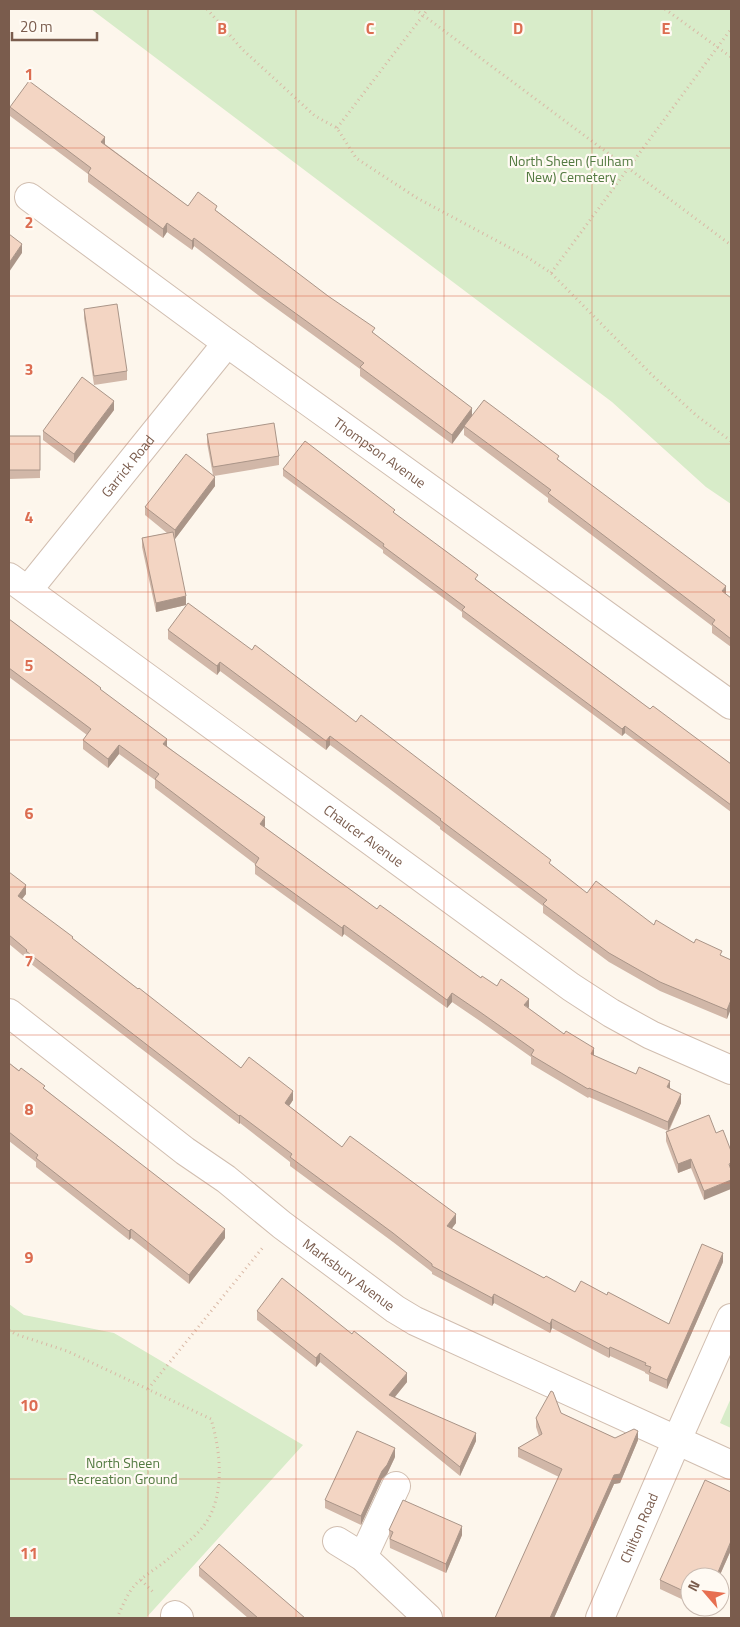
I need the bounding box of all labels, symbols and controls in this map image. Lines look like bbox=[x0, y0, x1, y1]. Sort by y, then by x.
scale bar bbox=[12, 10, 98, 42]
text: 20 m bbox=[20, 15, 53, 38]
text: B bbox=[217, 16, 227, 40]
text: C bbox=[366, 16, 375, 40]
text: D bbox=[513, 16, 523, 40]
text: E bbox=[662, 16, 671, 40]
text: 1 bbox=[25, 62, 33, 86]
park label: North Sheen (Fulham New) Cemetery bbox=[509, 150, 633, 187]
text: 2 bbox=[25, 210, 33, 234]
text: 3 bbox=[25, 357, 33, 381]
street label: Thompson Avenue bbox=[329, 412, 431, 493]
street label: Garrick Road bbox=[96, 430, 159, 502]
text: 4 bbox=[25, 505, 34, 529]
text: 5 bbox=[25, 653, 34, 677]
street label: Chaucer Avenue bbox=[320, 799, 408, 872]
text: 6 bbox=[25, 801, 34, 825]
text: 7 bbox=[25, 949, 33, 973]
text: 8 bbox=[25, 1097, 34, 1121]
street label: Marksbury Avenue bbox=[299, 1233, 400, 1316]
text: 9 bbox=[25, 1245, 34, 1269]
text: 10 bbox=[20, 1393, 38, 1417]
park label: North Sheen Recreation Ground bbox=[68, 1452, 178, 1489]
street label: Chilton Road bbox=[614, 1489, 663, 1566]
text: 11 bbox=[20, 1541, 38, 1565]
north arrow bbox=[680, 1567, 730, 1617]
text: N bbox=[682, 1576, 705, 1595]

